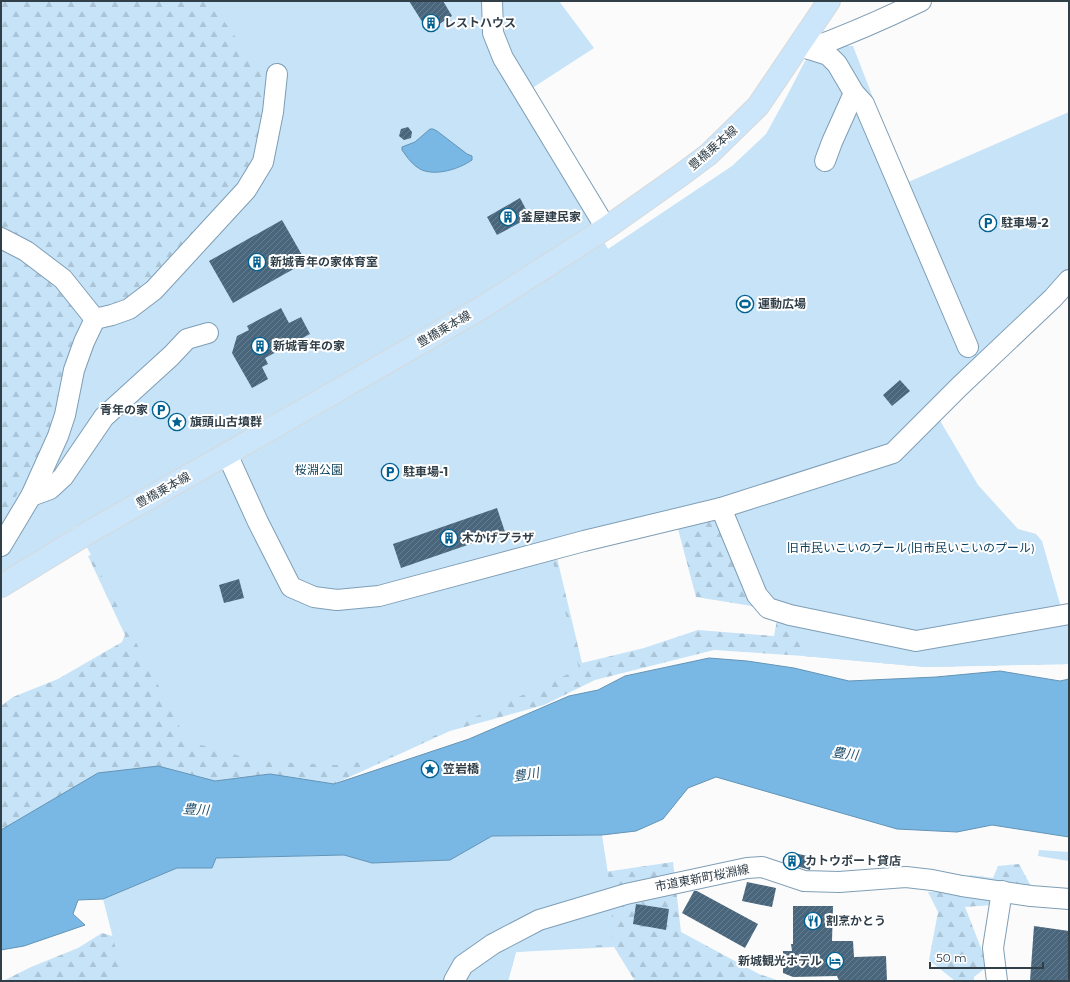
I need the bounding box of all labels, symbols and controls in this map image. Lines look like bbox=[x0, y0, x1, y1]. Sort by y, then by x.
building icon: レストハウス bbox=[421, 13, 441, 33]
place label: レストハウス bbox=[444, 15, 516, 30]
street label: 豊橋乗本線 bbox=[685, 122, 740, 173]
building icon: 釜屋建民家 bbox=[498, 207, 518, 227]
place label: 釜屋建民家 bbox=[521, 209, 581, 224]
parking icon: 駐車場-2 bbox=[978, 213, 998, 233]
place label: 駐車場-2 bbox=[1001, 215, 1049, 230]
building icon: 新城青年の家体育室 bbox=[247, 252, 267, 272]
place label: 新城青年の家体育室 bbox=[270, 254, 378, 269]
sports icon: 運動広場 bbox=[735, 294, 755, 314]
place label: 運動広場 bbox=[758, 296, 806, 311]
street label: 豊橋乗本線 bbox=[414, 307, 473, 350]
building icon: 新城青年の家 bbox=[250, 336, 270, 356]
place label: 新城青年の家 bbox=[273, 338, 345, 353]
parking icon: 青年の家 bbox=[151, 400, 171, 420]
place label: 青年の家 bbox=[100, 402, 148, 417]
place icon: 旗頭山古墳群 bbox=[167, 412, 187, 432]
place label: 旗頭山古墳群 bbox=[190, 414, 262, 429]
park label: 桜淵公園 bbox=[295, 462, 343, 477]
parking icon: 駐車場-1 bbox=[380, 462, 400, 482]
place label: 駐車場-1 bbox=[403, 464, 448, 479]
street label: 豊橋乗本線 bbox=[133, 468, 193, 511]
building icon: 木かげプラザ bbox=[439, 528, 459, 548]
place label: 木かげプラザ bbox=[462, 530, 534, 545]
park label: 旧市民いこいのプール(旧市民いこいのプール) bbox=[787, 540, 1035, 555]
water label: 豊川 bbox=[831, 743, 861, 763]
place icon: 笠岩橋 bbox=[420, 759, 440, 779]
place label: 笠岩橋 bbox=[442, 761, 480, 776]
water label: 豊川 bbox=[512, 764, 542, 784]
water label: 豊川 bbox=[183, 800, 211, 818]
building icon: カトウボート貸店 bbox=[782, 851, 802, 871]
place label: カトウボート貸店 bbox=[805, 853, 901, 868]
street label: 市道東新町桜淵線 bbox=[653, 861, 750, 894]
restaurant icon: 割烹かとう bbox=[803, 911, 823, 931]
place label: 割烹かとう bbox=[826, 913, 886, 928]
scale bar bbox=[930, 944, 1043, 970]
text: 50 m bbox=[936, 950, 967, 965]
hotel icon: 新城観光ホテル bbox=[825, 951, 845, 971]
place label: 新城観光ホテル bbox=[738, 953, 822, 968]

